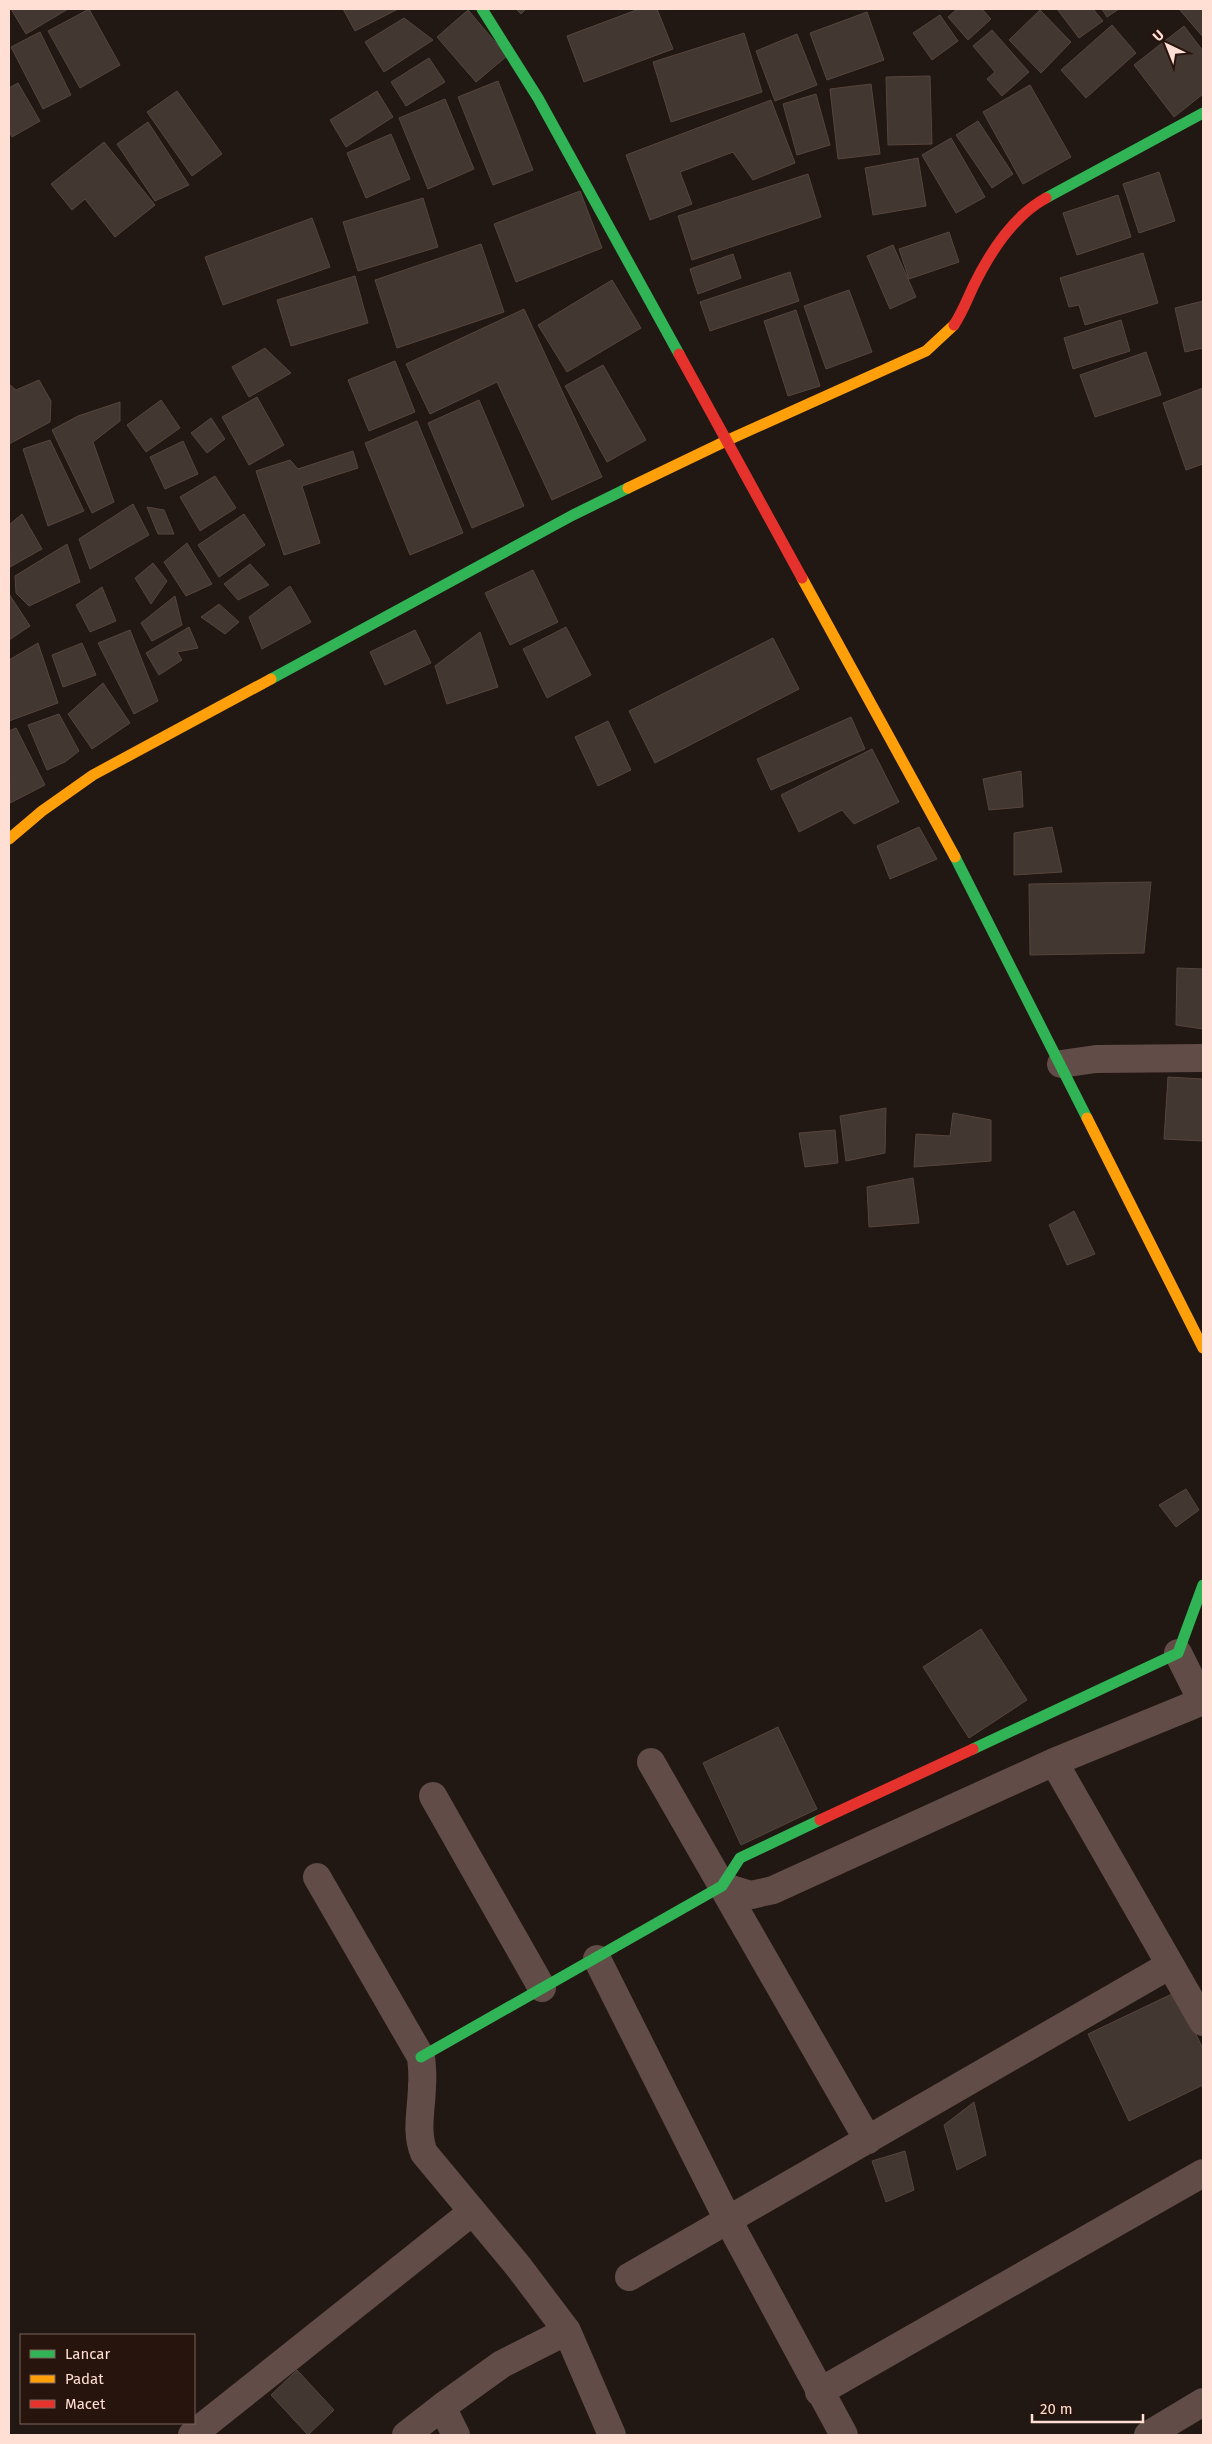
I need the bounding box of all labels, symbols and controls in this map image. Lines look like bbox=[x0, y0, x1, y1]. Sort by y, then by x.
north arrow bbox=[1142, 20, 1192, 70]
text: U bbox=[1149, 27, 1168, 45]
legend bbox=[20, 2334, 195, 2424]
text: Lancar bbox=[65, 2345, 110, 2363]
text: Padat bbox=[65, 2370, 104, 2388]
scale bar bbox=[1032, 2392, 1143, 2424]
text: Macet bbox=[65, 2395, 106, 2413]
text: 20 m bbox=[1040, 2400, 1073, 2418]

